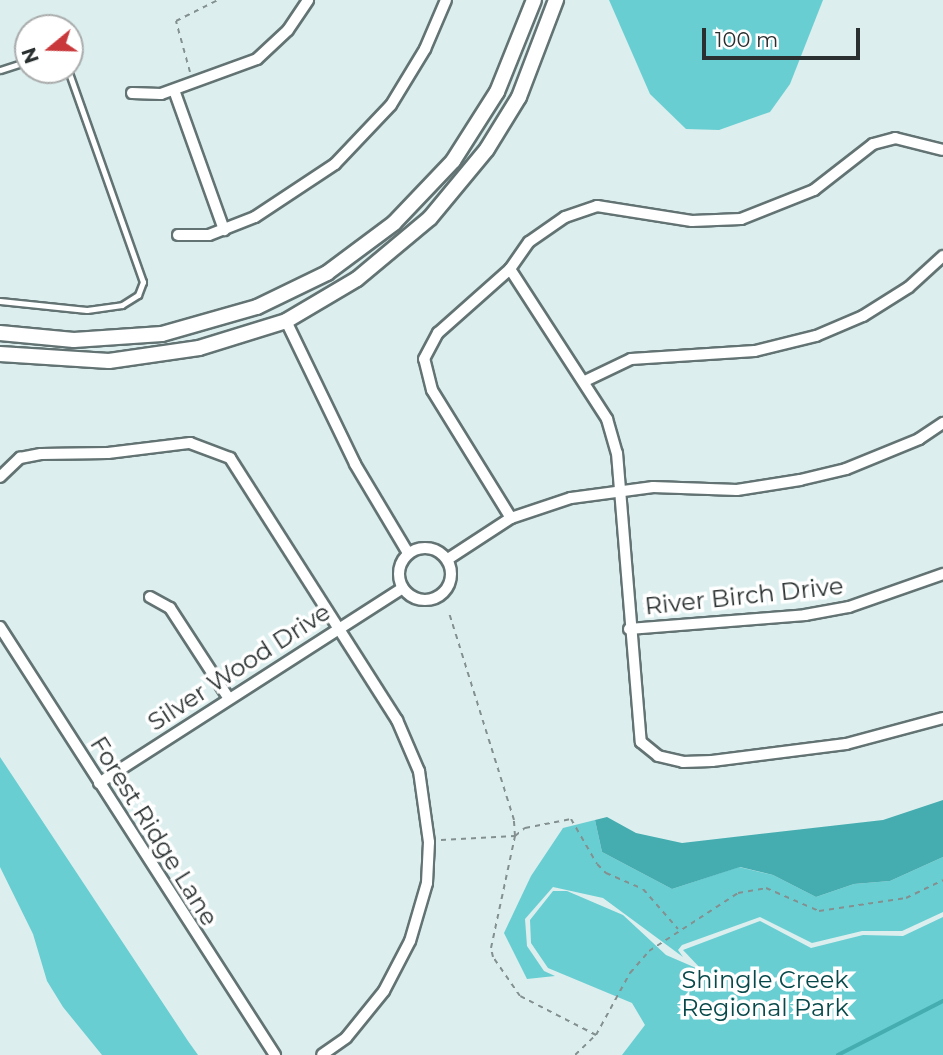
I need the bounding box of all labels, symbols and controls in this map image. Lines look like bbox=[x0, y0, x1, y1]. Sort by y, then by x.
north arrow bbox=[14, 14, 84, 84]
scale bar bbox=[705, 14, 862, 58]
text: 100 m bbox=[715, 27, 778, 52]
text: N bbox=[17, 44, 44, 66]
street label: River Birch Drive bbox=[643, 571, 845, 621]
street label: Silver Wood Drive bbox=[142, 597, 336, 737]
street label: Forest Ridge Lane bbox=[84, 731, 224, 931]
park label: Shingle Creek Regional Park bbox=[681, 966, 849, 1022]

